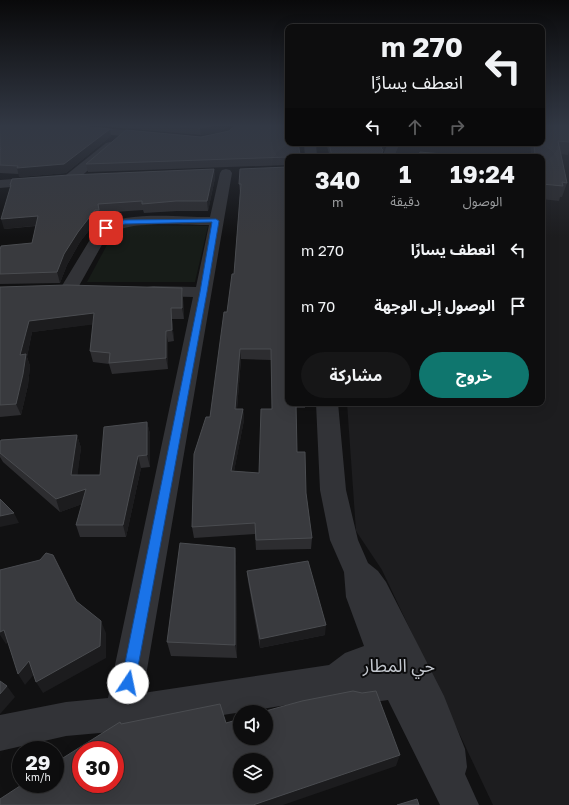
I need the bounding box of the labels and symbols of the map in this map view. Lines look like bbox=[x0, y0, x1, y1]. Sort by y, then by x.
pin bbox=[89, 211, 123, 245]
district label: حي المطار bbox=[362, 654, 435, 679]
position arrow bbox=[107, 662, 149, 704]
speed limit sign: 30 bbox=[72, 741, 124, 793]

